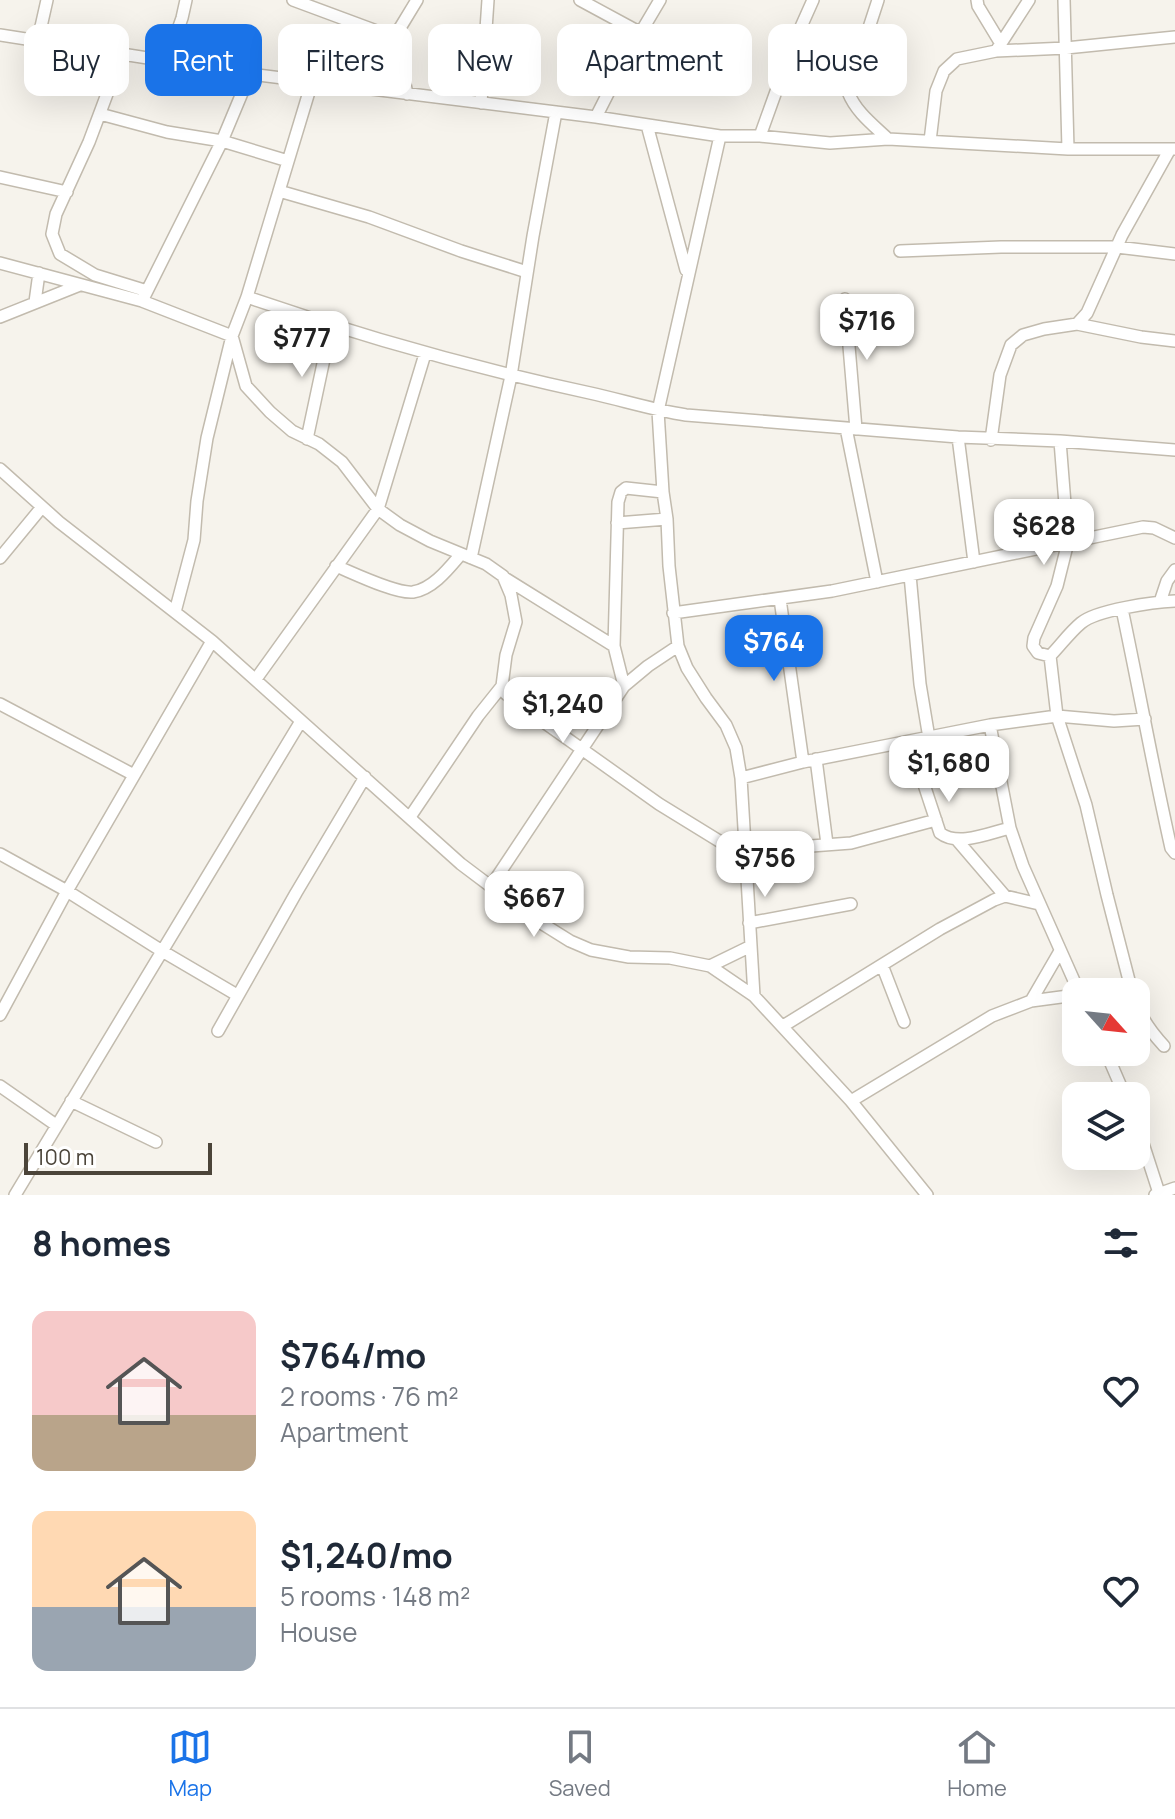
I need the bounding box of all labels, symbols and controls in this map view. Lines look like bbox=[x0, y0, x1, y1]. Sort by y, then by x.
chip: Buy bbox=[24, 24, 129, 96]
chip: Rent bbox=[145, 24, 262, 96]
chip: Filters bbox=[278, 24, 412, 96]
chip: New bbox=[428, 24, 541, 96]
chip: Apartment bbox=[557, 24, 752, 96]
chip: House bbox=[768, 24, 907, 96]
pin: $716 bbox=[820, 294, 914, 362]
text: $716 bbox=[838, 302, 896, 338]
pin: $777 bbox=[255, 311, 349, 379]
text: $777 bbox=[273, 319, 331, 355]
pin: $628 bbox=[997, 499, 1091, 567]
text: $628 bbox=[1012, 507, 1076, 543]
pin: $764 bbox=[727, 615, 821, 683]
text: $764 bbox=[743, 623, 805, 659]
pin: $1,240 bbox=[498, 677, 628, 745]
text: $1,240 bbox=[522, 685, 604, 721]
pin: $1,680 bbox=[884, 736, 1014, 804]
text: $1,680 bbox=[907, 744, 991, 780]
pin: $756 bbox=[718, 831, 812, 899]
text: $756 bbox=[734, 839, 796, 875]
pin: $667 bbox=[487, 871, 581, 939]
text: $667 bbox=[503, 879, 565, 915]
north arrow bbox=[1062, 978, 1150, 1066]
map controls bbox=[1062, 978, 1150, 1170]
button: layers bbox=[1062, 1082, 1150, 1170]
scale bar bbox=[24, 1139, 212, 1175]
text: 100 m bbox=[36, 1142, 94, 1172]
text: 8 homes bbox=[32, 1220, 171, 1266]
icon: filters bbox=[1099, 1221, 1143, 1265]
text: $764/mo bbox=[280, 1332, 426, 1378]
icon: home bbox=[96, 1343, 192, 1439]
icon: heart bbox=[1099, 1369, 1143, 1413]
text: 2 rooms · 76 m² bbox=[280, 1378, 459, 1414]
text: Apartment bbox=[280, 1414, 409, 1450]
text: $1,240/mo bbox=[280, 1532, 453, 1578]
icon: home bbox=[96, 1543, 192, 1639]
icon: heart bbox=[1099, 1569, 1143, 1613]
text: 5 rooms · 148 m² bbox=[280, 1578, 470, 1614]
text: House bbox=[280, 1614, 357, 1650]
tab: Map bbox=[168, 1725, 212, 1803]
tab: Saved bbox=[549, 1725, 611, 1803]
tab: Home bbox=[947, 1725, 1007, 1803]

